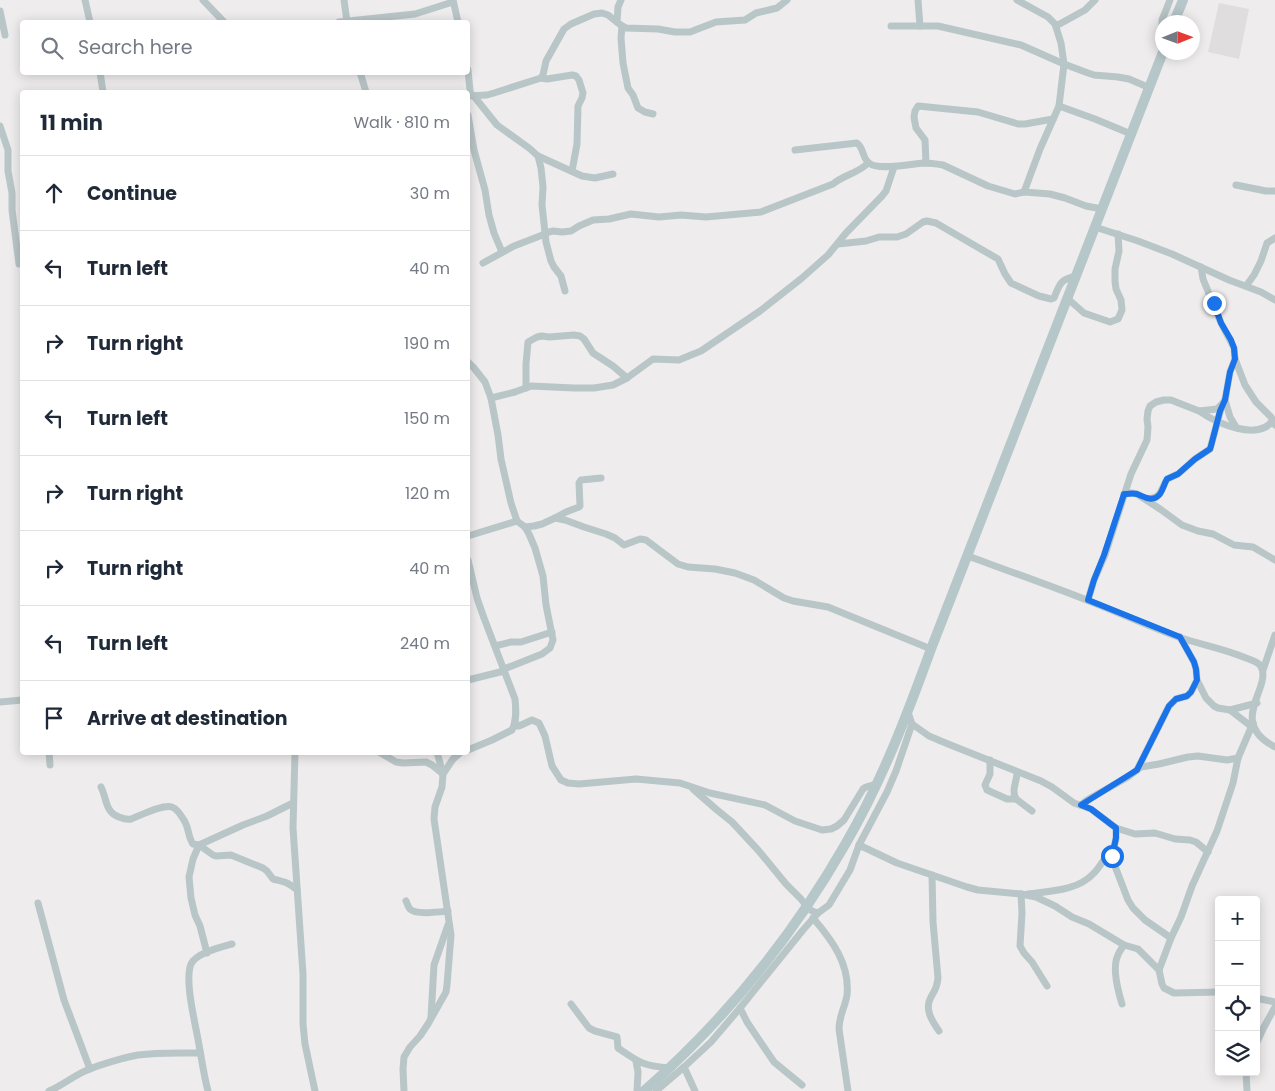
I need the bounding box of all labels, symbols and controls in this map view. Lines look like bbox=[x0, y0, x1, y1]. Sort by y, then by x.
north arrow bbox=[1155, 15, 1200, 60]
search box bbox=[20, 20, 470, 75]
icon: search bbox=[38, 34, 66, 62]
text: Search here bbox=[78, 34, 192, 61]
text: 11 min bbox=[40, 108, 103, 137]
text: Walk · 810 m bbox=[353, 111, 450, 134]
icon: ahead bbox=[40, 179, 68, 207]
text: Continue bbox=[87, 180, 177, 207]
text: 30 m bbox=[410, 182, 450, 205]
icon: left bbox=[40, 254, 68, 282]
text: Turn left bbox=[87, 255, 168, 282]
text: 40 m bbox=[409, 257, 450, 280]
route end bbox=[1203, 292, 1226, 315]
icon: right bbox=[40, 329, 68, 357]
text: Turn right bbox=[87, 330, 183, 357]
text: 190 m bbox=[404, 332, 450, 355]
icon: left bbox=[40, 404, 68, 432]
text: Turn left bbox=[87, 405, 168, 432]
text: 150 m bbox=[404, 407, 450, 430]
icon: right bbox=[40, 479, 68, 507]
text: Turn right bbox=[87, 480, 183, 507]
text: 120 m bbox=[405, 482, 450, 505]
icon: right bbox=[40, 554, 68, 582]
text: Turn right bbox=[87, 555, 183, 582]
text: 40 m bbox=[409, 557, 450, 580]
icon: left bbox=[40, 629, 68, 657]
text: Turn left bbox=[87, 630, 168, 657]
text: 240 m bbox=[400, 632, 450, 655]
icon: arrive bbox=[40, 704, 68, 732]
text: Arrive at destination bbox=[87, 705, 288, 732]
route start bbox=[1101, 845, 1124, 868]
map controls bbox=[1215, 896, 1260, 1076]
button: + bbox=[1215, 896, 1260, 941]
button: − bbox=[1215, 941, 1260, 986]
button: locate bbox=[1215, 986, 1260, 1031]
button: layers bbox=[1215, 1031, 1260, 1076]

